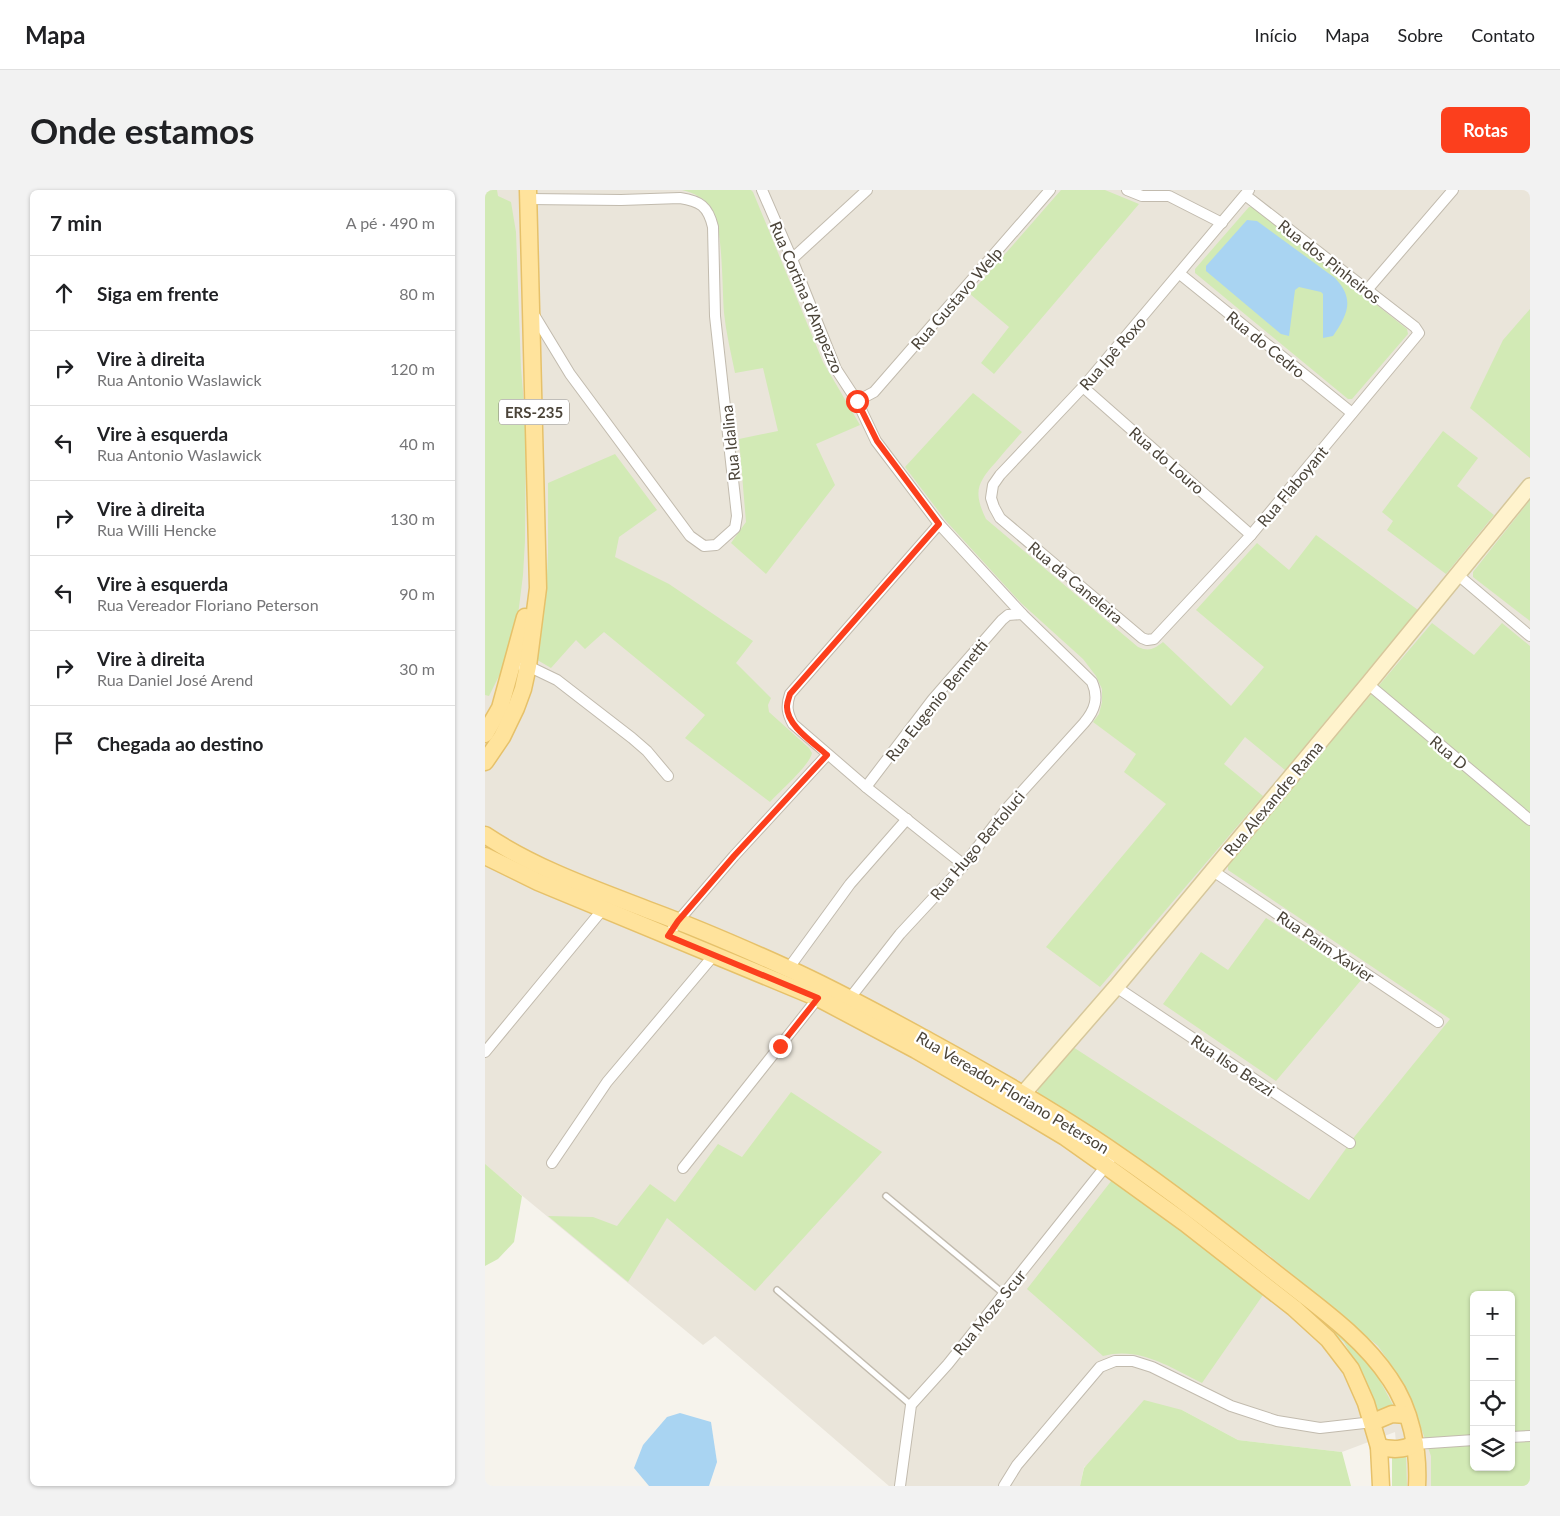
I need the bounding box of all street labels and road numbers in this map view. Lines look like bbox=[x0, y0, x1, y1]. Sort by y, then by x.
street label: Rua dos Pinheiros bbox=[1275, 215, 1385, 307]
street label: Rua Cortina d'Ampezzo bbox=[766, 218, 848, 376]
street label: Rua Gustavo Welp bbox=[906, 243, 1006, 353]
street label: Rua do Cedro bbox=[1223, 307, 1309, 381]
street label: Rua Ipê Roxo bbox=[1075, 312, 1149, 394]
road number: ERS-235 bbox=[499, 400, 569, 424]
street label: Rua Idalina bbox=[717, 404, 743, 482]
street label: Rua do Louro bbox=[1126, 422, 1208, 498]
street label: Rua Flaboyant bbox=[1253, 442, 1331, 530]
street label: Rua da Caneleira bbox=[1025, 537, 1127, 627]
street label: Rua Eugenio Bennetti bbox=[881, 635, 991, 765]
street label: Rua D bbox=[1426, 731, 1472, 773]
street label: Rua Alexandre Rama bbox=[1219, 737, 1327, 859]
street label: Rua Hugo Bertoluci bbox=[926, 787, 1028, 903]
street label: Rua Paim Xavier bbox=[1274, 906, 1378, 986]
street label: Rua Vereador Floriano Peterson bbox=[913, 1027, 1113, 1157]
street label: Rua Ilso Bezzi bbox=[1188, 1030, 1278, 1100]
street label: Rua Moze Scur bbox=[949, 1265, 1029, 1359]

